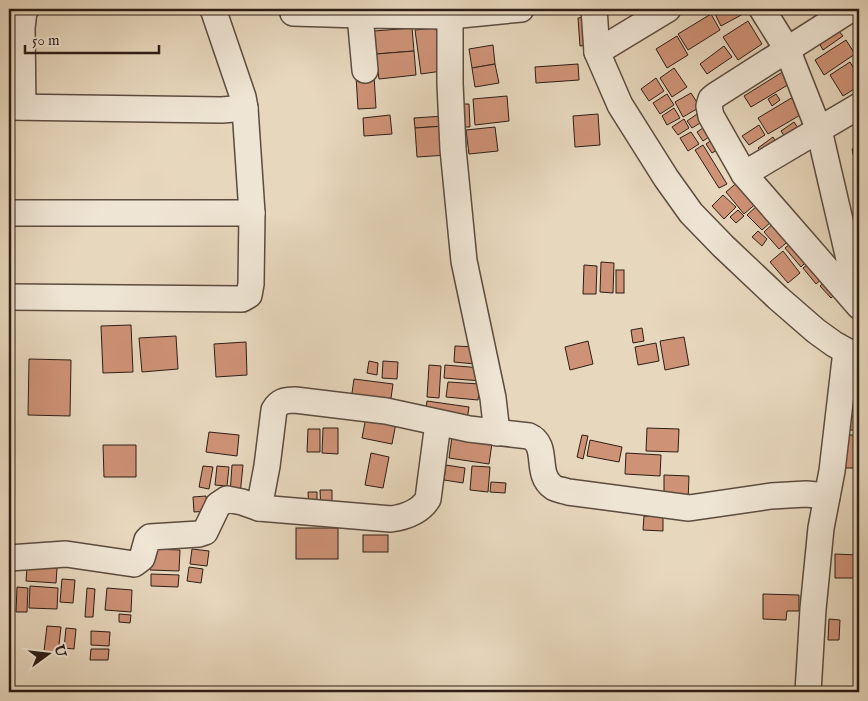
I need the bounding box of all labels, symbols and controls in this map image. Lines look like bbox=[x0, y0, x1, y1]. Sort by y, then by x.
scale bar bbox=[25, 22, 159, 54]
text: 50 m bbox=[32, 31, 60, 50]
north arrow bbox=[22, 628, 72, 678]
text: U bbox=[49, 642, 70, 660]

